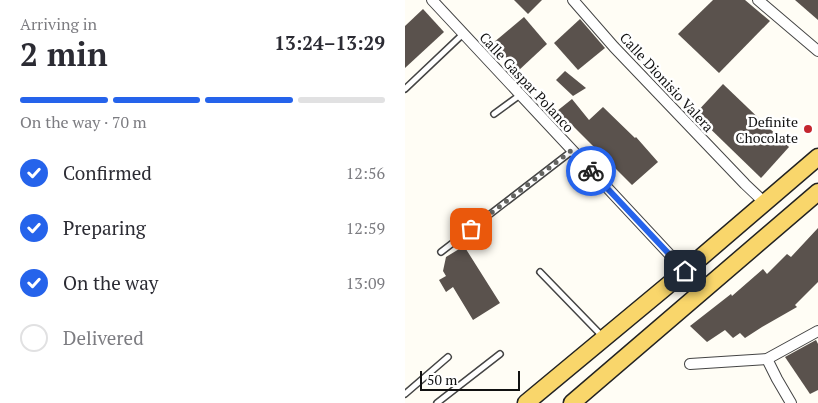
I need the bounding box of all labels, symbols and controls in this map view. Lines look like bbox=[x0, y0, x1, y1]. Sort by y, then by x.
text: Arriving in bbox=[20, 13, 97, 35]
street label: Calle Gaspar Polanco bbox=[475, 28, 579, 136]
street label: Calle Dionisio Valera bbox=[616, 28, 718, 136]
text: 13:24–13:29 bbox=[274, 30, 385, 55]
text: 2 min bbox=[20, 33, 108, 75]
text: On the way · 70 m bbox=[20, 111, 147, 133]
place label: Definite Chocolate bbox=[735, 112, 798, 147]
marker: Definite Chocolate bbox=[802, 123, 814, 135]
courier bbox=[566, 146, 616, 196]
icon: bike bbox=[577, 157, 605, 185]
icon: check bbox=[20, 159, 48, 187]
text: Confirmed bbox=[63, 160, 152, 185]
text: 12:56 bbox=[346, 162, 385, 184]
pin bbox=[450, 208, 492, 250]
icon: check bbox=[20, 214, 48, 242]
text: Preparing bbox=[63, 215, 146, 240]
icon: bag bbox=[457, 215, 485, 243]
text: 12:59 bbox=[346, 217, 385, 239]
pin bbox=[664, 250, 706, 292]
icon: home bbox=[671, 257, 699, 285]
icon: check bbox=[20, 269, 48, 297]
text: On the way bbox=[63, 270, 158, 295]
text: 13:09 bbox=[346, 272, 385, 294]
text: Delivered bbox=[63, 325, 144, 350]
scale bar bbox=[420, 368, 520, 391]
text: 50 m bbox=[427, 370, 457, 389]

